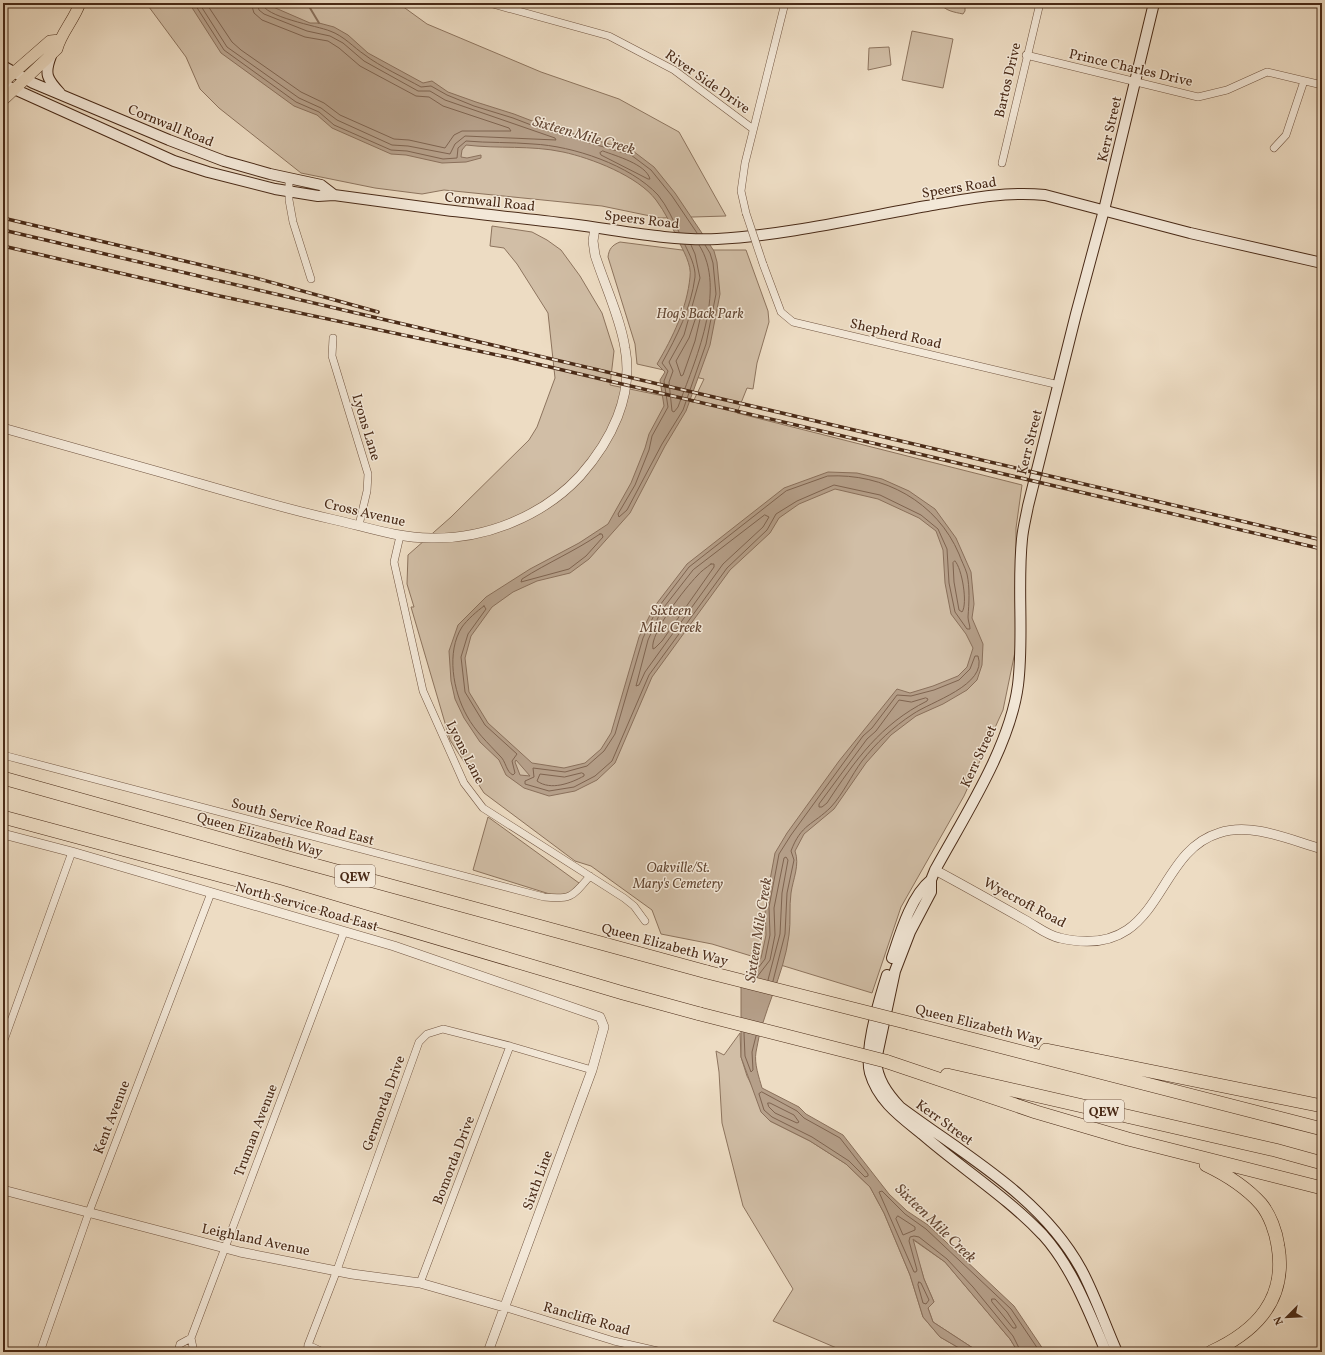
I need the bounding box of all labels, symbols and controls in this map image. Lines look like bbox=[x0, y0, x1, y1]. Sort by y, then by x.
street label: Bartos Drive bbox=[991, 40, 1026, 120]
street label: Prince Charles Drive bbox=[1067, 45, 1195, 92]
street label: River Side Drive bbox=[661, 46, 754, 119]
street label: Kerr Street bbox=[1094, 95, 1127, 164]
street label: Cornwall Road bbox=[125, 101, 216, 152]
water label: Sixteen Mile Creek bbox=[530, 112, 637, 161]
street label: Speers Road bbox=[921, 173, 998, 204]
street label: Cornwall Road bbox=[444, 188, 536, 217]
street label: Speers Road bbox=[603, 206, 680, 235]
park label: Hog's Back Park bbox=[656, 305, 744, 324]
street label: Shepherd Road bbox=[848, 315, 944, 354]
street label: Lyons Lane bbox=[346, 392, 385, 463]
street label: Kerr Street bbox=[1013, 408, 1048, 477]
street label: Cross Avenue bbox=[322, 495, 408, 532]
water label: Sixteen Mile Creek bbox=[639, 601, 702, 639]
street label: Lyons Lane bbox=[441, 718, 489, 788]
street label: Kerr Street bbox=[957, 722, 1002, 791]
street label: South Service Road East bbox=[229, 794, 376, 851]
street label: Queen Elizabeth Way bbox=[194, 808, 325, 863]
park label: Oakville/St. Mary's Cemetery bbox=[632, 859, 724, 894]
road number: QEW bbox=[335, 865, 375, 887]
street label: Wyecroft Road bbox=[980, 874, 1069, 933]
water label: Sixteen Mile Creek bbox=[741, 876, 778, 984]
street label: North Service Road East bbox=[233, 878, 380, 937]
street label: Queen Elizabeth Way bbox=[599, 919, 730, 972]
street label: Queen Elizabeth Way bbox=[913, 1000, 1045, 1051]
street label: Germorda Drive bbox=[358, 1053, 411, 1154]
street label: Kent Avenue bbox=[90, 1078, 135, 1157]
street label: Truman Avenue bbox=[230, 1081, 283, 1180]
street label: Kerr Street bbox=[912, 1096, 977, 1151]
road number: QEW bbox=[1084, 1100, 1124, 1122]
street label: Bomorda Drive bbox=[429, 1113, 480, 1208]
street label: Sixth Line bbox=[519, 1148, 558, 1213]
water label: Sixteen Mile Creek bbox=[890, 1180, 980, 1268]
street label: Leighland Avenue bbox=[200, 1220, 312, 1261]
north arrow bbox=[1267, 1297, 1307, 1337]
street label: Rancliffe Road bbox=[541, 1298, 632, 1341]
text: N bbox=[1271, 1314, 1288, 1327]

